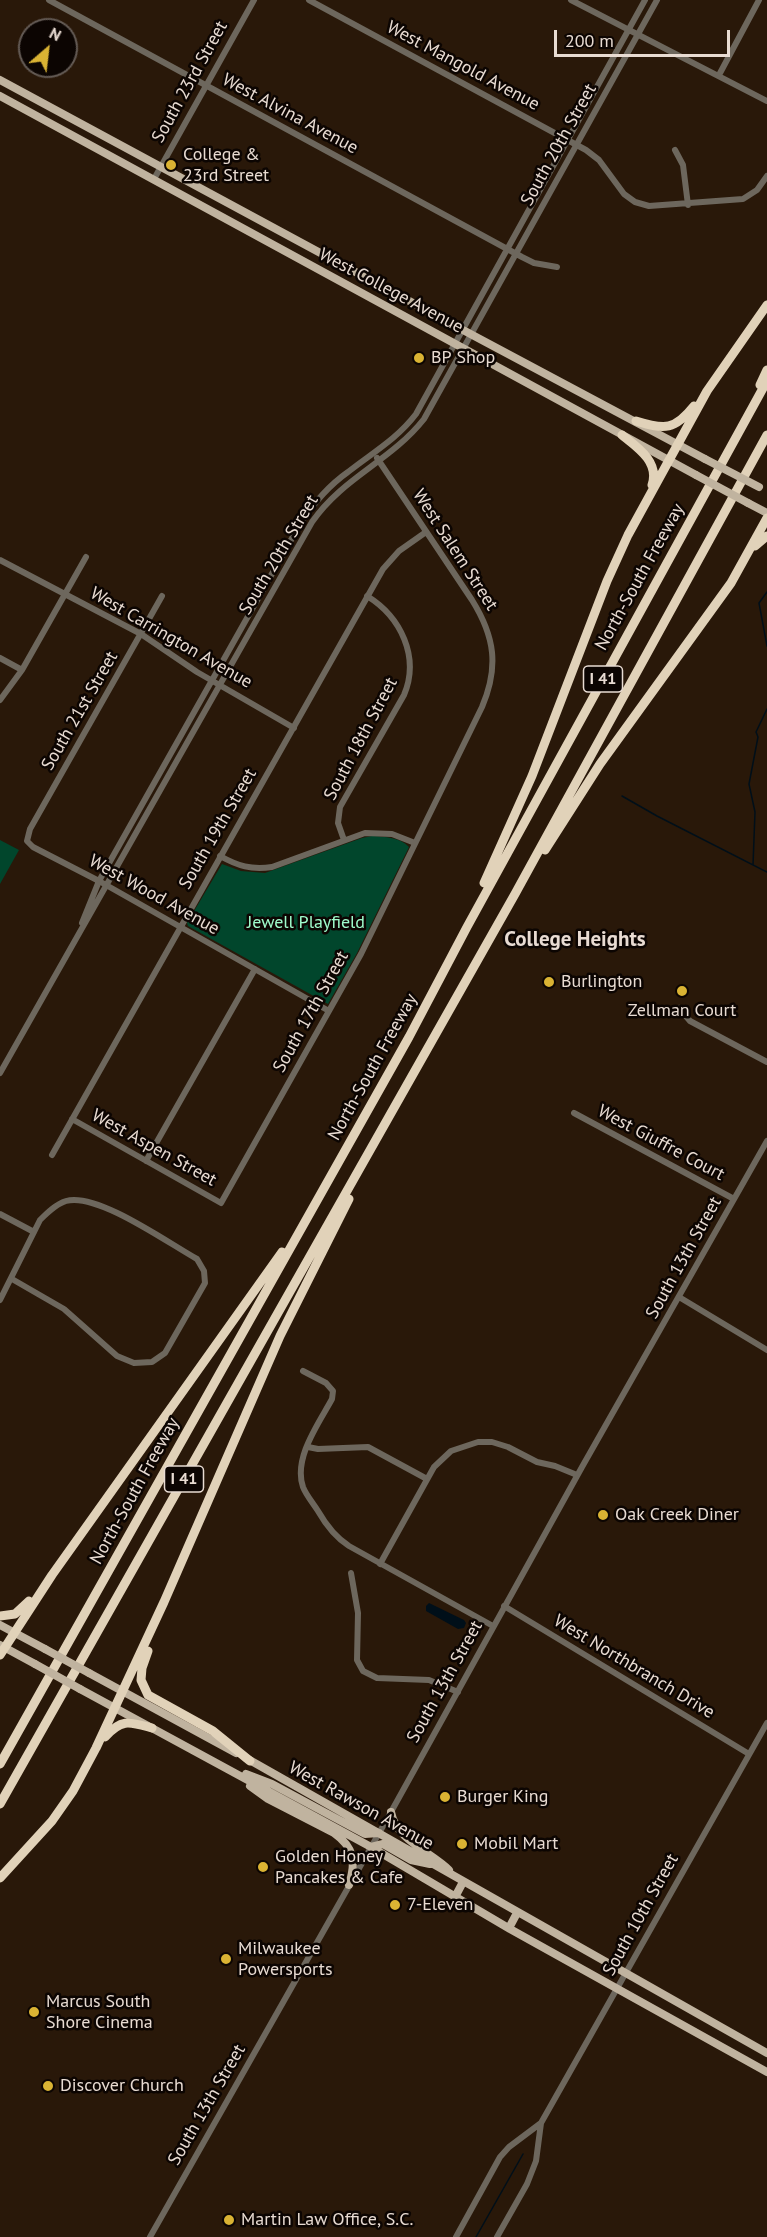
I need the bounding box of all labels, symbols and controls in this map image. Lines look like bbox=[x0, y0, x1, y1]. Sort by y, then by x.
street label: South 23rd Street bbox=[148, 17, 232, 147]
street label: West Mangold Avenue bbox=[383, 17, 543, 115]
north arrow bbox=[18, 18, 78, 78]
scale bar bbox=[557, 18, 732, 56]
text: N bbox=[46, 23, 65, 45]
text: 200 m bbox=[565, 29, 614, 52]
street label: West Alvina Avenue bbox=[218, 69, 362, 159]
street label: South 20th Street bbox=[517, 80, 601, 210]
place label: College & 23rd Street bbox=[183, 144, 269, 186]
marker: College & 23rd Street bbox=[164, 158, 178, 172]
street label: West College Avenue bbox=[315, 244, 467, 338]
place label: BP Shop bbox=[431, 347, 495, 369]
marker: BP Shop bbox=[412, 351, 426, 365]
street label: West Salem Street bbox=[408, 485, 502, 615]
street label: South 20th Street bbox=[235, 491, 323, 619]
street label: North-South Freeway bbox=[591, 500, 689, 654]
street label: West Carrington Avenue bbox=[86, 583, 256, 693]
street label: South 21st Street bbox=[37, 648, 123, 774]
road number: I 41 bbox=[584, 666, 622, 692]
street label: South 18th Street bbox=[320, 674, 402, 804]
street label: South 19th Street bbox=[175, 765, 261, 893]
street label: West Wood Avenue bbox=[85, 850, 223, 940]
park label: Jewell Playfield bbox=[247, 912, 365, 934]
district label: College Heights bbox=[504, 927, 646, 953]
street label: South 17th Street bbox=[269, 947, 353, 1077]
place label: Burlington bbox=[561, 971, 642, 993]
marker: Burlington bbox=[542, 975, 556, 989]
marker: Zellman Court bbox=[675, 984, 689, 998]
street label: North-South Freeway bbox=[324, 990, 422, 1144]
place label: Zellman Court bbox=[628, 1000, 736, 1022]
street label: West Giuffre Court bbox=[594, 1100, 728, 1186]
street label: West Aspen Street bbox=[88, 1105, 220, 1191]
street label: South 13th Street bbox=[642, 1193, 726, 1323]
street label: North-South Freeway bbox=[86, 1414, 184, 1568]
road number: I 41 bbox=[164, 1466, 204, 1492]
place label: Oak Creek Diner bbox=[615, 1504, 739, 1526]
marker: Oak Creek Diner bbox=[596, 1508, 610, 1522]
street label: West Northbranch Drive bbox=[550, 1610, 718, 1724]
street label: South 13th Street bbox=[403, 1617, 487, 1747]
street label: West Rawson Avenue bbox=[285, 1757, 437, 1855]
place label: Burger King bbox=[457, 1786, 548, 1808]
marker: Burger King bbox=[438, 1790, 452, 1804]
place label: Mobil Mart bbox=[474, 1833, 558, 1855]
marker: Mobil Mart bbox=[455, 1837, 469, 1851]
place label: Golden Honey Pancakes & Cafe bbox=[275, 1846, 403, 1888]
street label: South 10th Street bbox=[599, 1850, 683, 1980]
marker: Golden Honey Pancakes & Cafe bbox=[256, 1860, 270, 1874]
place label: 7-Eleven bbox=[407, 1894, 473, 1916]
marker: 7-Eleven bbox=[388, 1898, 402, 1912]
place label: Milwaukee Powersports bbox=[238, 1938, 332, 1980]
marker: Milwaukee Powersports bbox=[219, 1952, 233, 1966]
place label: Marcus South Shore Cinema bbox=[46, 1991, 153, 2034]
marker: Marcus South Shore Cinema bbox=[27, 2005, 41, 2019]
street label: South 13th Street bbox=[164, 2041, 250, 2169]
place label: Discover Church bbox=[60, 2075, 184, 2097]
marker: Discover Church bbox=[41, 2079, 55, 2093]
place label: Martin Law Office, S.C. bbox=[241, 2209, 413, 2231]
marker: Martin Law Office, S.C. bbox=[222, 2213, 236, 2227]

